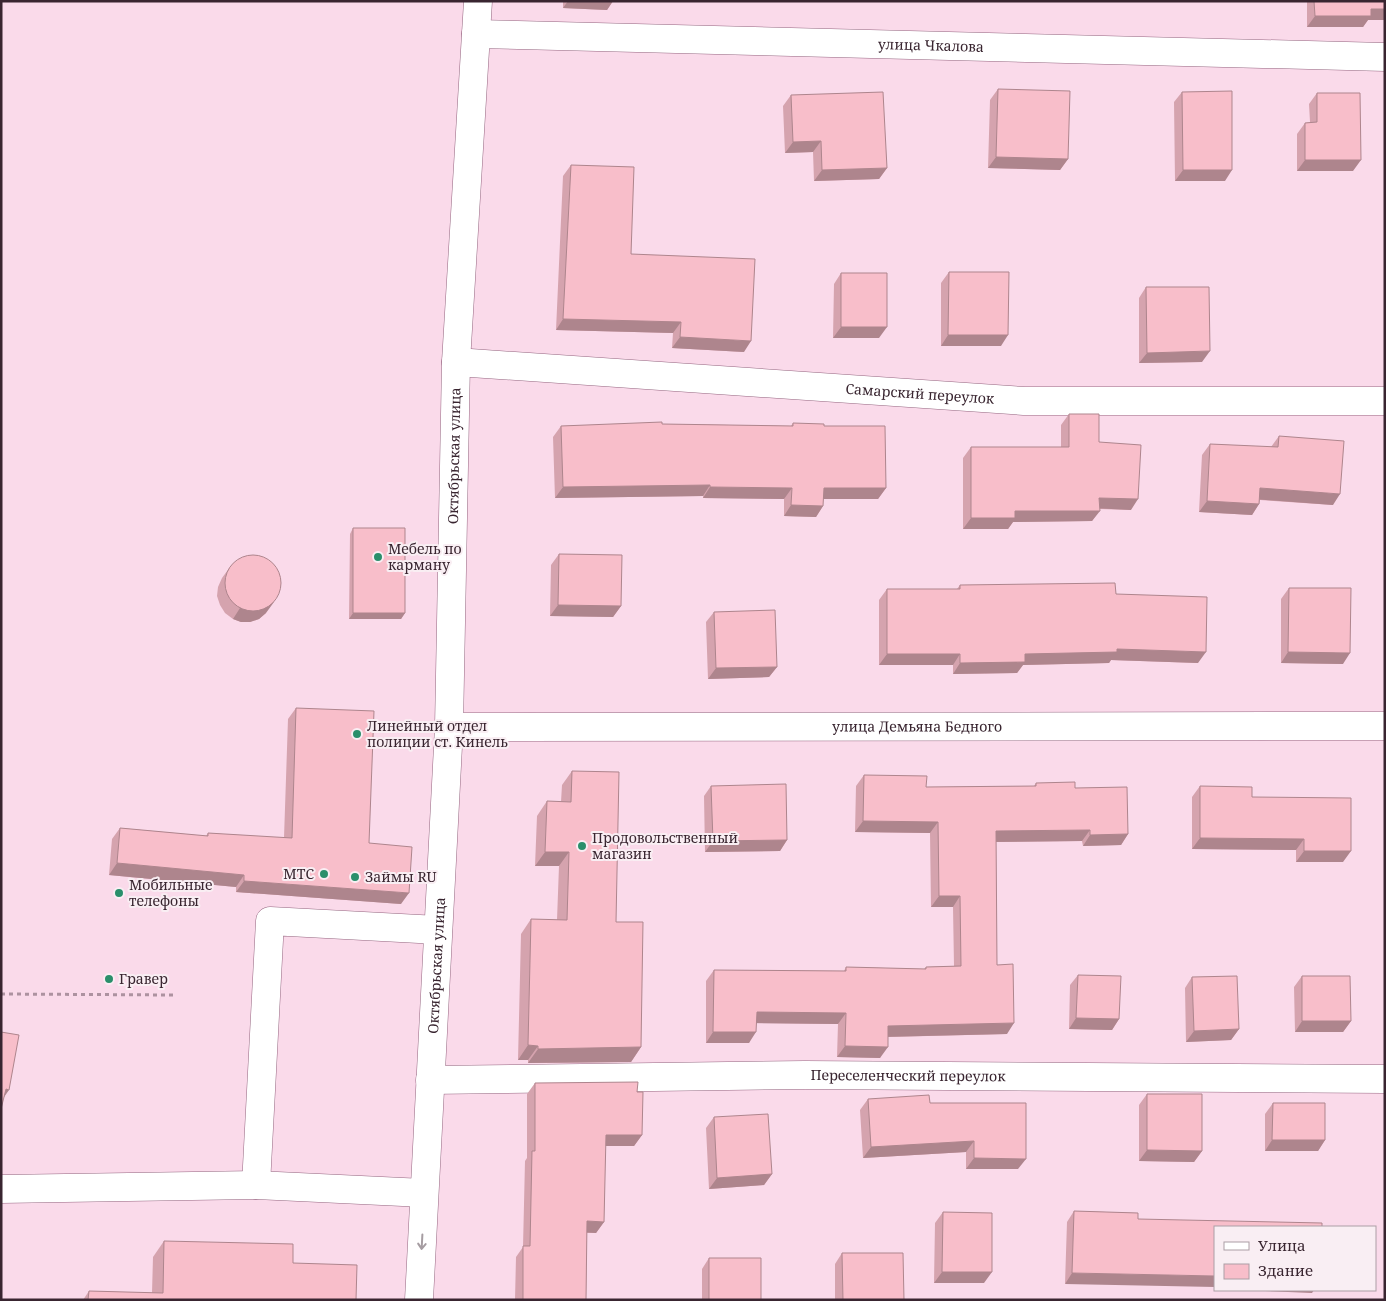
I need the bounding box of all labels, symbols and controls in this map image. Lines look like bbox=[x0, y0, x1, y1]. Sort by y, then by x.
street label: улица Чкалова bbox=[878, 34, 984, 56]
street label: Самарский переулок bbox=[845, 379, 996, 408]
street label: Октябрьская улица bbox=[443, 387, 465, 524]
place label: Мебель по карману bbox=[388, 539, 462, 574]
marker: Мебель по карману bbox=[372, 551, 384, 563]
place label: Линейный отдел полиции ст. Кинель bbox=[367, 716, 508, 751]
street label: улица Демьяна Бедного bbox=[832, 716, 1002, 736]
marker: Линейный отдел полиции ст. Кинель bbox=[351, 728, 363, 740]
place label: Продовольственный магазин bbox=[592, 828, 738, 863]
marker: Продовольственный магазин bbox=[576, 840, 588, 852]
place label: МТС bbox=[283, 864, 314, 883]
place label: Займы RU bbox=[365, 867, 437, 886]
marker: МТС bbox=[318, 868, 330, 880]
marker: Займы RU bbox=[349, 871, 361, 883]
place label: Мобильные телефоны bbox=[129, 875, 213, 910]
marker: Мобильные телефоны bbox=[113, 887, 125, 899]
street label: Октябрьская улица bbox=[423, 897, 449, 1034]
place label: Гравер bbox=[119, 969, 168, 988]
marker: Гравер bbox=[103, 973, 115, 985]
street label: Переселенческий переулок bbox=[810, 1065, 1006, 1085]
legend bbox=[1214, 1226, 1376, 1291]
one-way arrow bbox=[417, 1234, 426, 1250]
text: Улица bbox=[1258, 1235, 1306, 1255]
text: Здание bbox=[1258, 1260, 1313, 1280]

